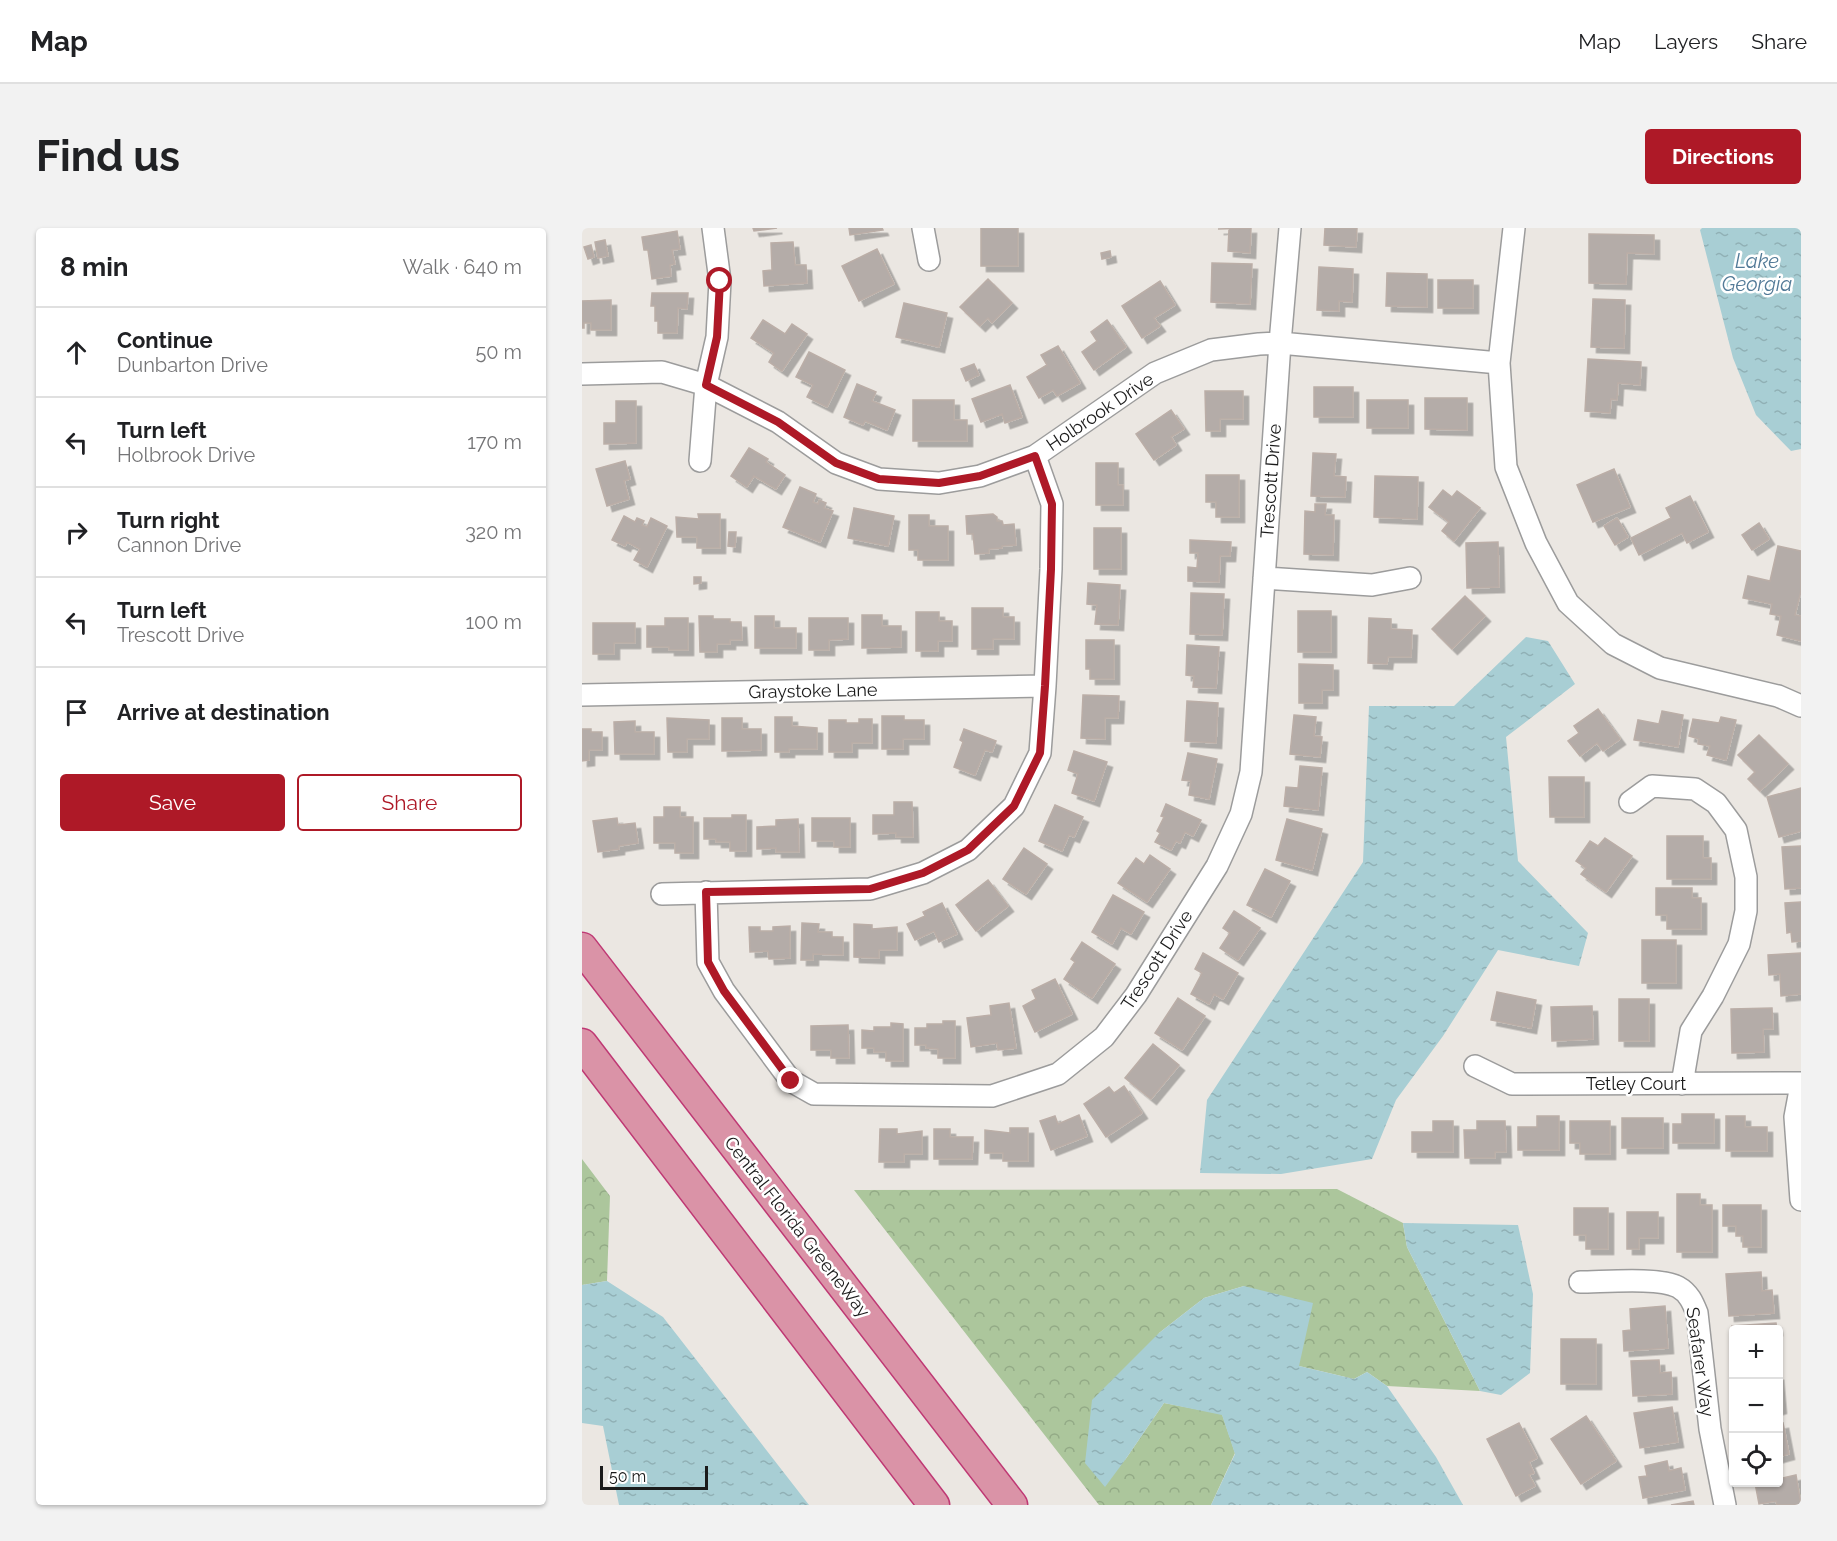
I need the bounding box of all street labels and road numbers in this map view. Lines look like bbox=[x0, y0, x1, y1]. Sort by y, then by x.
street label: Holbrook Drive bbox=[1042, 368, 1158, 455]
street label: Trescott Drive bbox=[1256, 423, 1285, 539]
street label: Graystoke Lane bbox=[748, 679, 878, 702]
street label: Trescott Drive bbox=[1117, 906, 1197, 1014]
street label: Tetley Court bbox=[1586, 1073, 1686, 1094]
street label: Central Florida GreeneWay bbox=[720, 1132, 875, 1321]
street label: Seafarer Way bbox=[1682, 1306, 1719, 1418]

